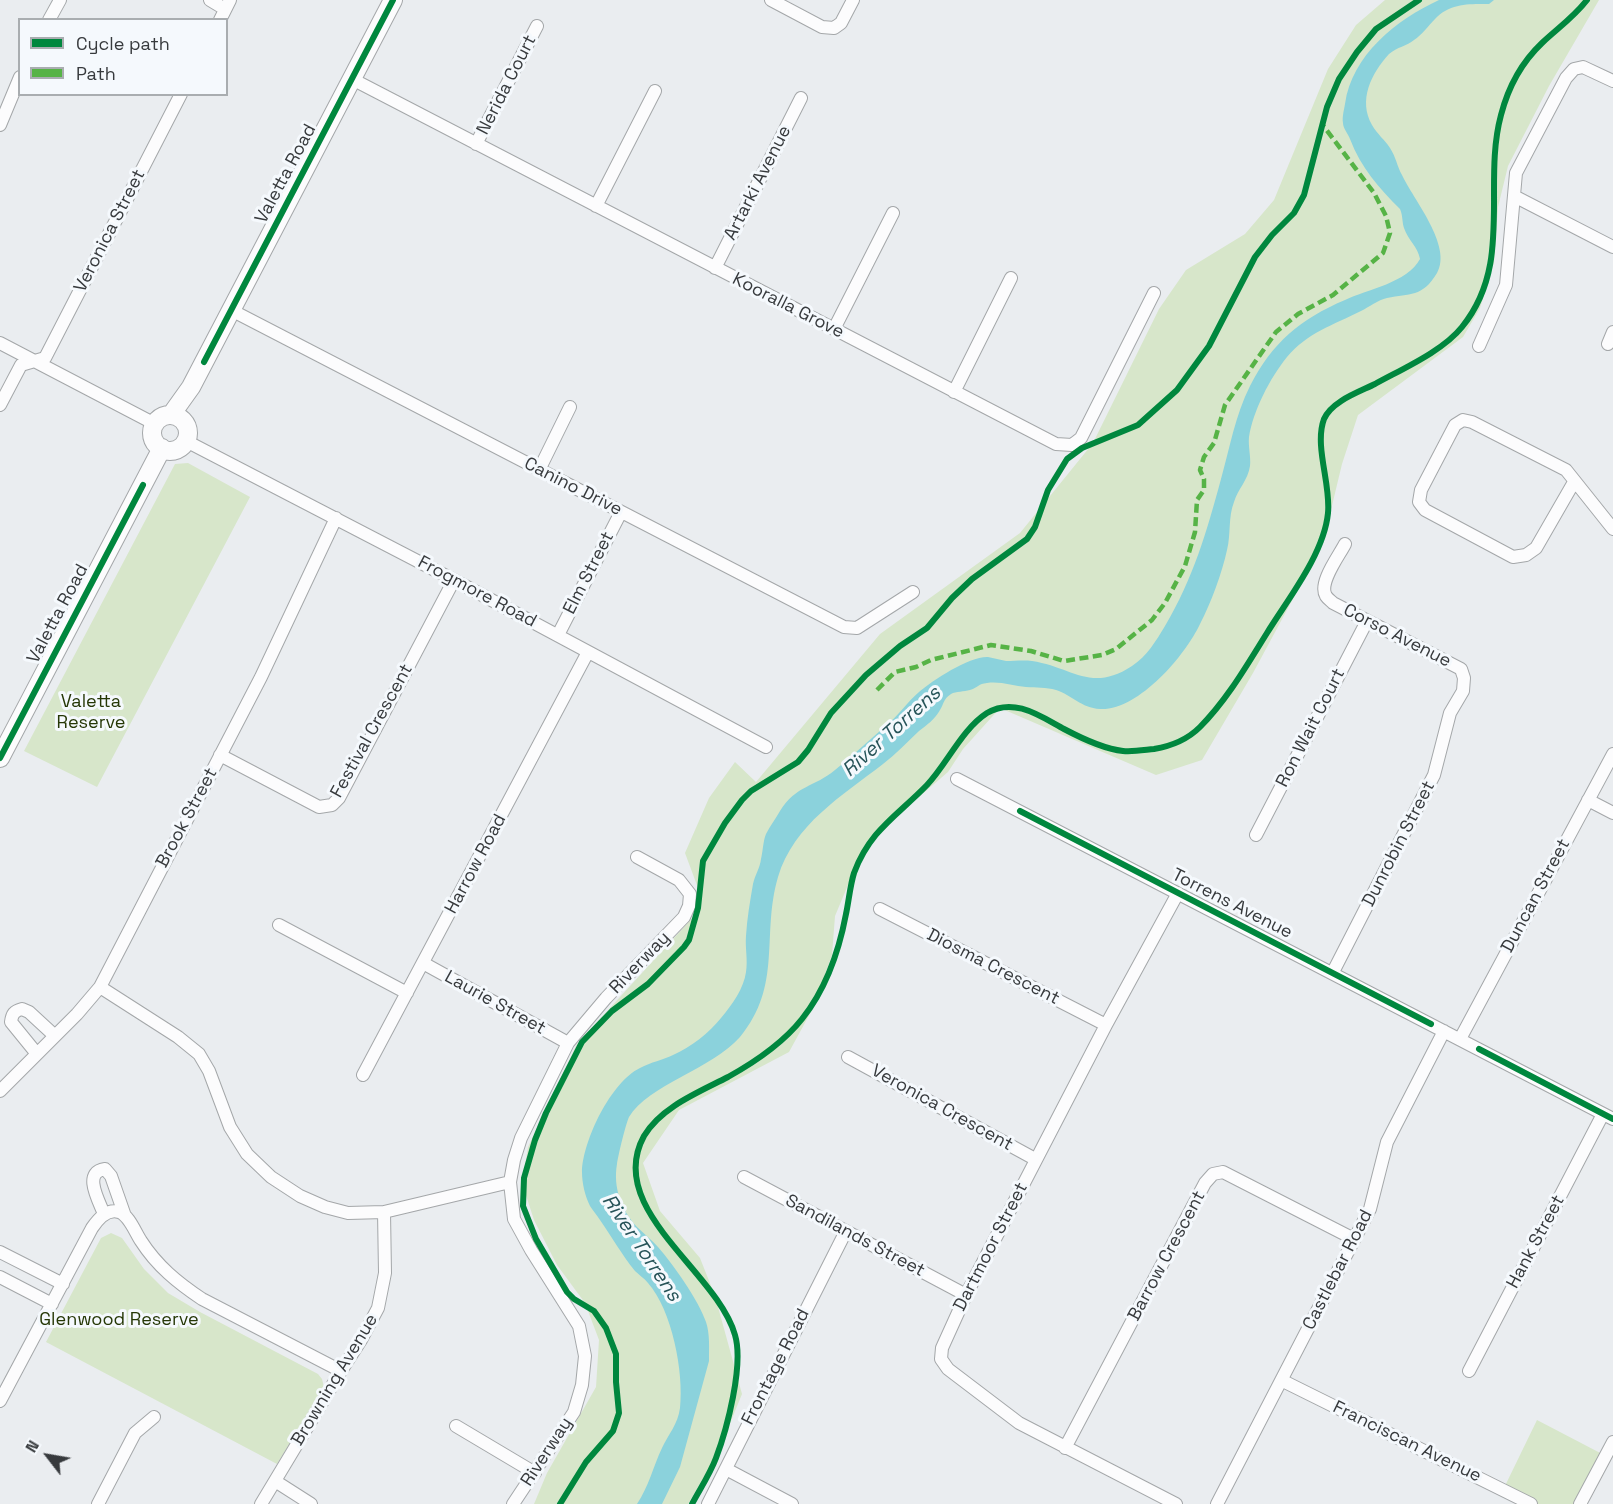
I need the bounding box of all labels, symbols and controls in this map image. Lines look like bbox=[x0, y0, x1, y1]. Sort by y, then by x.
legend bbox=[18, 18, 228, 96]
street label: Nerida Court bbox=[473, 31, 541, 139]
text: Cycle path bbox=[76, 32, 170, 55]
text: Path bbox=[76, 62, 116, 85]
street label: Valetta Road bbox=[251, 121, 321, 227]
street label: Artarki Avenue bbox=[720, 122, 796, 244]
street label: Veronica Street bbox=[70, 166, 150, 296]
street label: Kooralla Grove bbox=[728, 269, 848, 343]
street label: Canino Drive bbox=[520, 453, 626, 521]
street label: Elm Street bbox=[559, 528, 619, 618]
street label: Frogmore Road bbox=[414, 552, 540, 632]
street label: Valetta Road bbox=[23, 561, 93, 667]
street label: Corso Avenue bbox=[1339, 600, 1455, 672]
street label: Festival Crescent bbox=[326, 660, 418, 802]
street label: Ron Wait Court bbox=[1272, 665, 1350, 791]
water label: River Torrens bbox=[838, 682, 946, 782]
park label: Valetta Reserve bbox=[57, 691, 125, 734]
street label: Brook Street bbox=[152, 764, 222, 872]
street label: Dunrobin Street bbox=[1358, 778, 1440, 910]
street label: Harrow Road bbox=[441, 811, 511, 917]
street label: Duncan Street bbox=[1497, 835, 1575, 957]
street label: Torrens Avenue bbox=[1168, 864, 1296, 944]
street label: Diosma Crescent bbox=[923, 924, 1063, 1010]
street label: Riverway bbox=[605, 927, 675, 999]
street label: Laurie Street bbox=[441, 966, 549, 1040]
street label: Veronica Crescent bbox=[867, 1060, 1017, 1156]
street label: Dartmoor Street bbox=[949, 1179, 1033, 1315]
street label: Barrow Crescent bbox=[1124, 1187, 1210, 1325]
water label: River Torrens bbox=[596, 1190, 686, 1306]
street label: Sandilands Street bbox=[782, 1190, 928, 1282]
street label: Hank Street bbox=[1502, 1192, 1570, 1292]
street label: Castlebar Road bbox=[1298, 1206, 1378, 1334]
street label: Frontage Road bbox=[737, 1305, 815, 1429]
park label: Glenwood Reserve bbox=[39, 1309, 199, 1331]
street label: Browning Avenue bbox=[287, 1310, 383, 1450]
street label: Franciscan Avenue bbox=[1329, 1397, 1485, 1487]
street label: Riverway bbox=[517, 1413, 577, 1491]
north arrow bbox=[18, 1426, 78, 1486]
text: N bbox=[20, 1436, 44, 1456]

